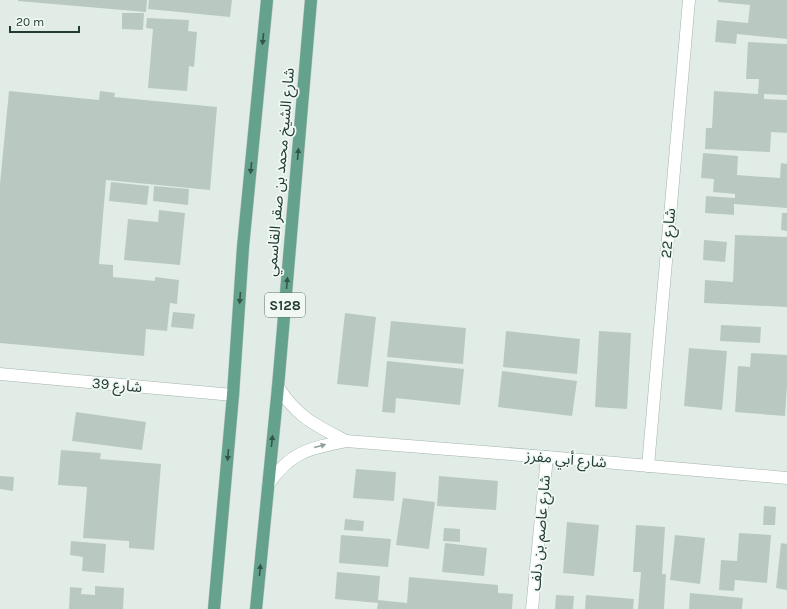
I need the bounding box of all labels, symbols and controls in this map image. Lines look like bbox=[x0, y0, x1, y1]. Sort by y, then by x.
scale bar bbox=[10, 8, 79, 34]
text: 20 m bbox=[16, 15, 44, 29]
one-way arrow bbox=[260, 33, 267, 45]
street label: شارع الشيخ محمد بن صقر القاسمي bbox=[262, 67, 301, 277]
one-way arrow bbox=[295, 148, 301, 160]
one-way arrow bbox=[247, 162, 254, 174]
street label: شارع 22 bbox=[657, 207, 682, 259]
one-way arrow bbox=[283, 277, 290, 289]
one-way arrow bbox=[236, 292, 243, 304]
road number: S128 bbox=[265, 293, 305, 317]
street label: شارع 39 bbox=[91, 374, 143, 399]
one-way arrow bbox=[269, 435, 275, 447]
one-way arrow bbox=[314, 443, 326, 449]
street label: شارع أبي مفرز bbox=[523, 446, 608, 475]
one-way arrow bbox=[224, 449, 231, 461]
street label: شارع عاصم بن دلف bbox=[526, 474, 557, 592]
one-way arrow bbox=[256, 564, 263, 576]

